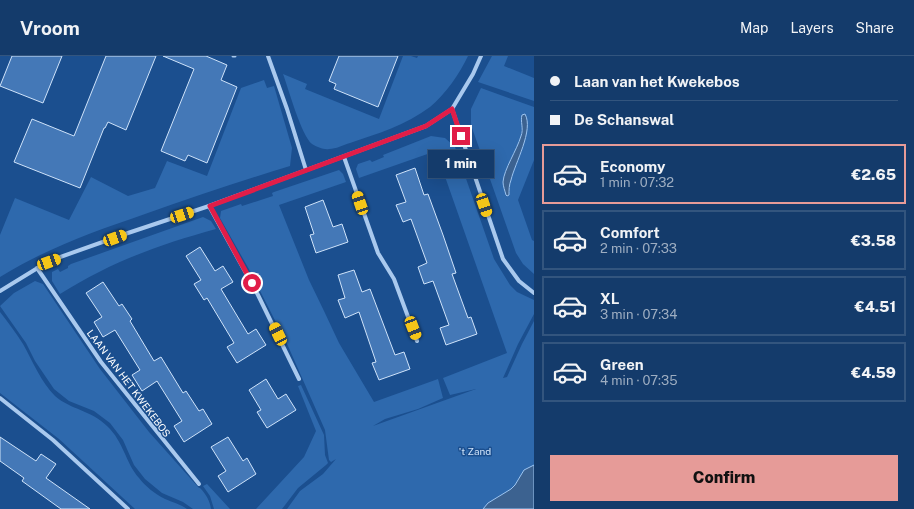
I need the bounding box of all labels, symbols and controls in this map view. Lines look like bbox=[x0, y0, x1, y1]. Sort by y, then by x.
text: Vroom bbox=[20, 17, 80, 39]
text: Map bbox=[740, 20, 768, 36]
text: Layers bbox=[790, 20, 834, 36]
text: Share bbox=[856, 20, 894, 36]
text: Laan van het Kwekebos bbox=[574, 73, 740, 90]
text: De Schanswal bbox=[574, 111, 674, 128]
route end bbox=[452, 127, 470, 145]
callout: 1 min bbox=[428, 150, 494, 178]
text: 1 min bbox=[445, 156, 477, 171]
icon: car bbox=[552, 156, 588, 192]
text: Economy bbox=[600, 158, 665, 175]
text: €2.65 bbox=[851, 166, 896, 183]
text: 1 min · 07:32 bbox=[600, 175, 674, 190]
car bbox=[350, 190, 370, 216]
car bbox=[474, 192, 494, 218]
car bbox=[169, 206, 195, 224]
icon: car bbox=[552, 222, 588, 258]
text: Comfort bbox=[600, 224, 660, 241]
car bbox=[102, 228, 128, 248]
text: €3.58 bbox=[851, 232, 896, 249]
text: 2 min · 07:33 bbox=[600, 241, 677, 256]
car bbox=[36, 252, 62, 272]
route start bbox=[243, 274, 261, 292]
icon: car bbox=[552, 288, 588, 324]
text: XL bbox=[600, 290, 619, 307]
text: €4.51 bbox=[855, 298, 896, 315]
text: 3 min · 07:34 bbox=[600, 307, 677, 322]
car bbox=[403, 315, 423, 341]
car bbox=[267, 321, 289, 347]
street label: LAAN VAN HET KWEKEBOS bbox=[85, 327, 174, 439]
icon: car bbox=[552, 354, 588, 390]
text: Green bbox=[600, 356, 644, 373]
text: €4.59 bbox=[851, 364, 896, 381]
text: 4 min · 07:35 bbox=[600, 373, 678, 388]
park label: 't Zand bbox=[459, 445, 491, 457]
button: Confirm bbox=[550, 455, 898, 501]

